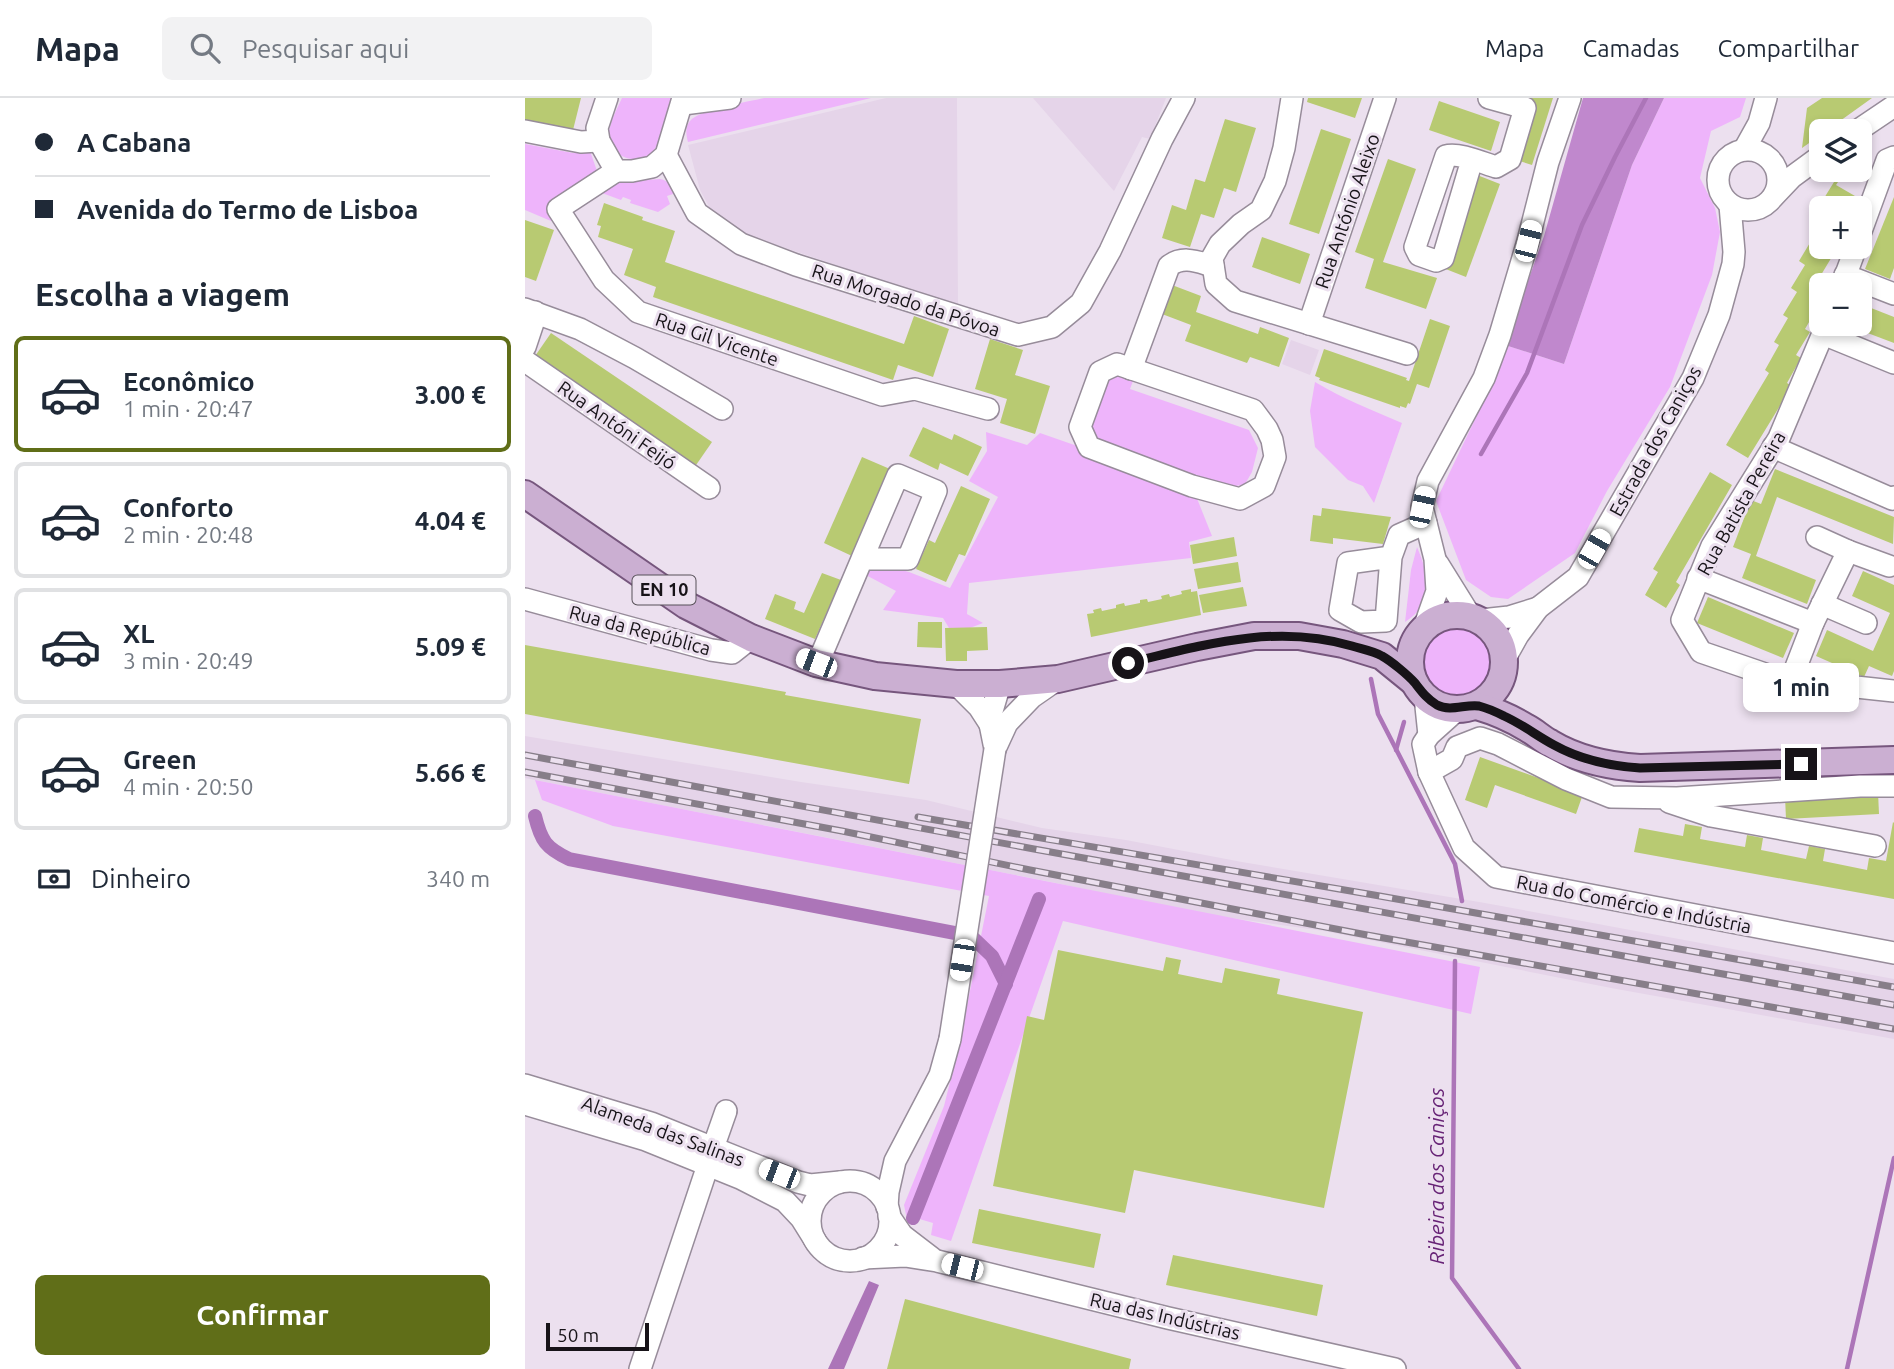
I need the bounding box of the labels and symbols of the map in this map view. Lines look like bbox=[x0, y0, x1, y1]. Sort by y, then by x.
street label: Rua António Aleixo bbox=[1310, 131, 1384, 291]
car bbox=[1513, 218, 1544, 264]
street label: Rua Morgado da Póvoa bbox=[809, 259, 1003, 341]
street label: Rua Gil Vicente bbox=[653, 308, 781, 370]
street label: Estrada dos Caniços bbox=[1605, 362, 1705, 520]
street label: Rua Antóni Feijó bbox=[554, 376, 680, 474]
street label: Rua Batista Pereira bbox=[1692, 427, 1790, 579]
car bbox=[1408, 484, 1437, 530]
car bbox=[1575, 526, 1614, 572]
road number: EN 10 bbox=[633, 576, 695, 604]
street label: Rua da República bbox=[567, 601, 713, 659]
car bbox=[793, 646, 840, 680]
route start bbox=[1112, 647, 1144, 679]
callout: 1 min bbox=[1743, 662, 1859, 712]
route end bbox=[1785, 748, 1817, 780]
street label: Rua do Comércio e Indústria bbox=[1515, 870, 1753, 938]
car bbox=[949, 938, 976, 982]
water label: Ribeira dos Caniços bbox=[1424, 1087, 1448, 1264]
street label: Alameda das Salinas bbox=[579, 1091, 747, 1171]
car bbox=[756, 1157, 803, 1191]
car bbox=[940, 1252, 985, 1282]
street label: Rua das Indústrias bbox=[1088, 1288, 1242, 1344]
scale bar bbox=[546, 1320, 649, 1352]

